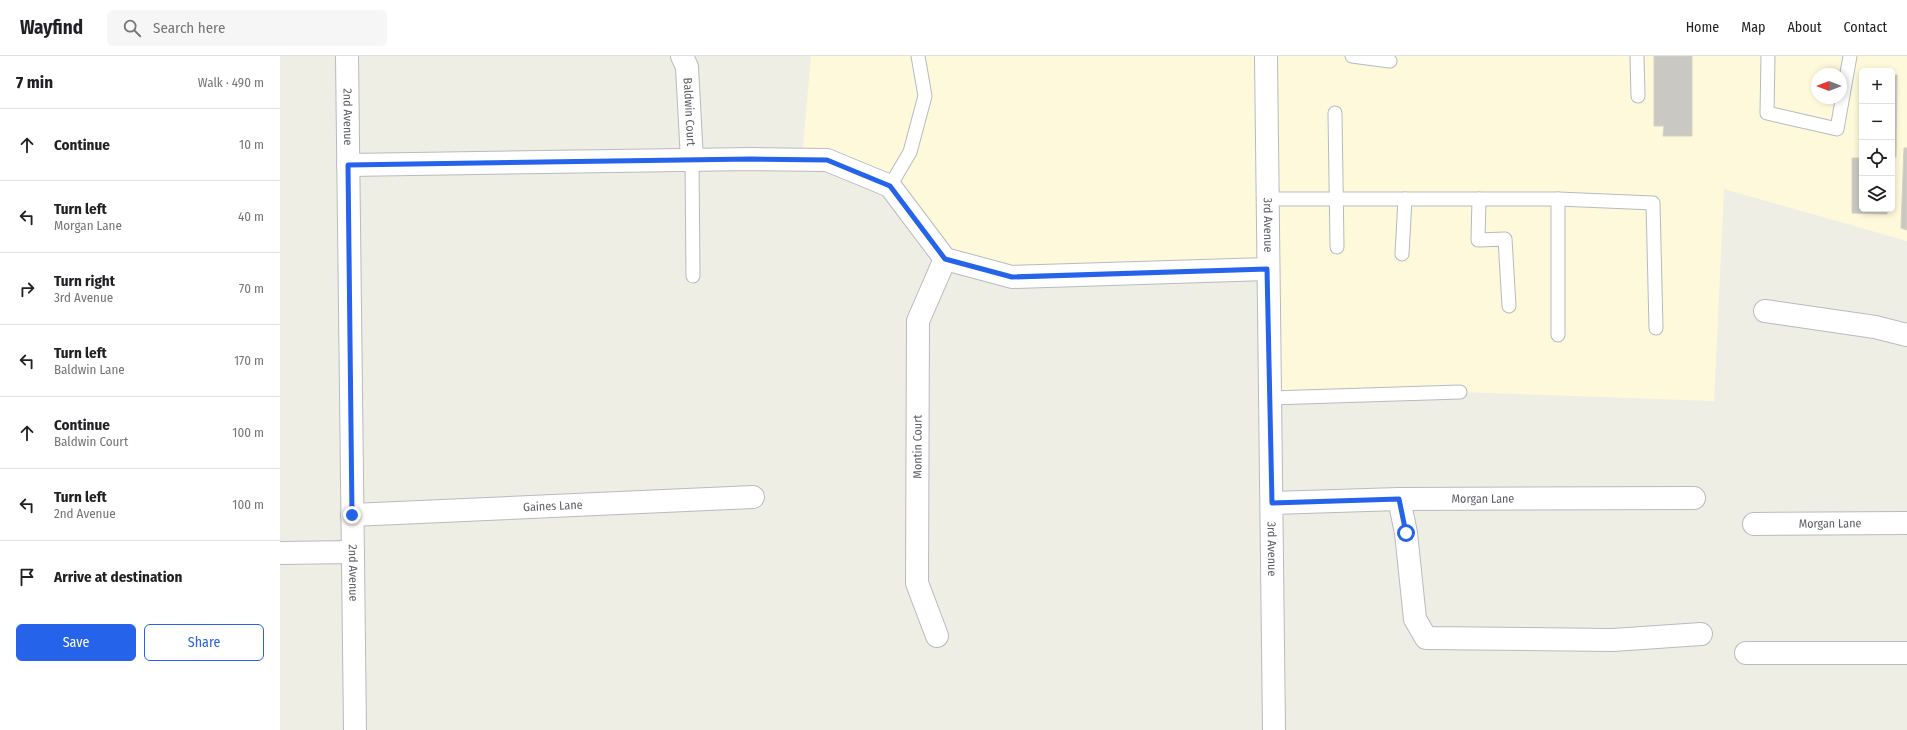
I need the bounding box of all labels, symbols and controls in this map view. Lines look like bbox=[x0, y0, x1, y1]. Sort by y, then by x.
search box bbox=[107, 10, 387, 46]
text: Wayfind bbox=[20, 16, 83, 39]
icon: search bbox=[121, 17, 143, 39]
text: Search here bbox=[153, 19, 225, 37]
text: Home bbox=[1686, 19, 1719, 36]
text: Map bbox=[1741, 19, 1765, 36]
text: About bbox=[1787, 19, 1822, 36]
text: Contact bbox=[1844, 19, 1887, 36]
north arrow bbox=[1811, 68, 1847, 104]
map controls bbox=[1859, 68, 1895, 212]
button: + bbox=[1859, 68, 1895, 104]
text: 7 min bbox=[16, 72, 53, 93]
text: Walk · 490 m bbox=[198, 75, 264, 90]
street label: Baldwin Court bbox=[681, 77, 698, 147]
street label: 2nd Avenue bbox=[340, 88, 355, 146]
button: − bbox=[1859, 104, 1895, 140]
icon: ahead bbox=[16, 134, 38, 156]
text: Continue bbox=[54, 136, 110, 154]
text: 10 m bbox=[239, 137, 264, 152]
button: locate bbox=[1859, 140, 1895, 176]
button: layers bbox=[1859, 176, 1895, 212]
street label: 3rd Avenue bbox=[1261, 198, 1275, 252]
text: Turn left bbox=[54, 200, 107, 218]
icon: left bbox=[16, 206, 38, 228]
text: 40 m bbox=[238, 209, 264, 224]
text: Morgan Lane bbox=[54, 218, 122, 233]
text: Turn right bbox=[54, 272, 115, 290]
icon: right bbox=[16, 278, 38, 300]
text: 70 m bbox=[239, 281, 264, 296]
text: 3rd Avenue bbox=[54, 290, 113, 305]
text: Turn left bbox=[54, 344, 107, 362]
icon: left bbox=[16, 350, 38, 372]
text: 170 m bbox=[234, 353, 264, 368]
text: Baldwin Lane bbox=[54, 362, 125, 377]
street label: Montin Court bbox=[910, 415, 925, 479]
text: Continue bbox=[54, 416, 110, 434]
icon: ahead bbox=[16, 422, 38, 444]
text: 100 m bbox=[232, 425, 264, 440]
text: Baldwin Court bbox=[54, 434, 128, 449]
text: Turn left bbox=[54, 488, 107, 506]
street label: Morgan Lane bbox=[1452, 492, 1514, 506]
icon: left bbox=[16, 494, 38, 516]
text: 100 m bbox=[232, 497, 264, 512]
street label: Gaines Lane bbox=[523, 498, 583, 514]
text: 2nd Avenue bbox=[54, 506, 116, 521]
route end bbox=[343, 506, 361, 524]
street label: Morgan Lane bbox=[1799, 516, 1861, 531]
street label: 3rd Avenue bbox=[1265, 522, 1279, 576]
route start bbox=[1397, 524, 1415, 542]
street label: 2nd Avenue bbox=[346, 544, 360, 602]
icon: arrive bbox=[16, 566, 38, 588]
text: Arrive at destination bbox=[54, 568, 182, 586]
button: Save bbox=[16, 624, 136, 661]
button: Share bbox=[144, 624, 264, 661]

